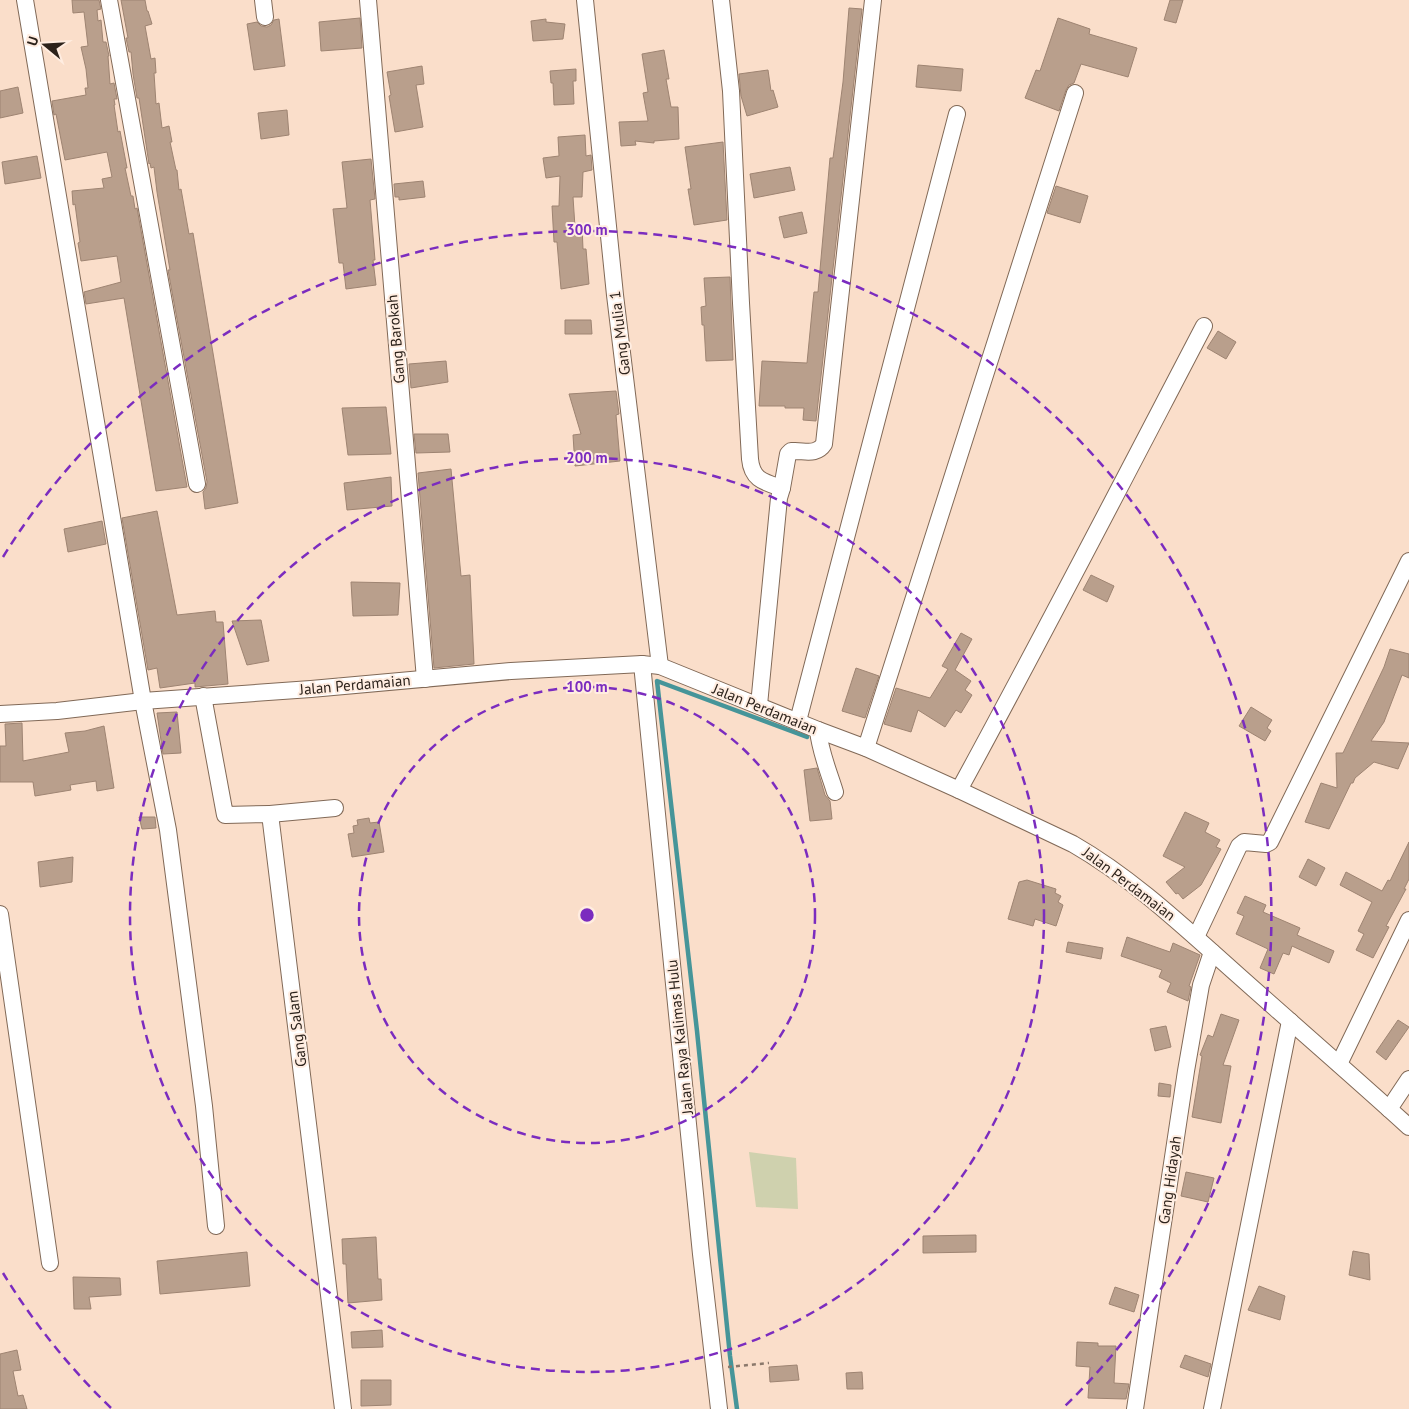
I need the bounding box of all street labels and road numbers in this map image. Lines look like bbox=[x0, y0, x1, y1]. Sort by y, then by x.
street label: Gang Mulia 1 bbox=[605, 290, 634, 376]
street label: Gang Barokah bbox=[382, 294, 409, 384]
street label: Jalan Perdamaian bbox=[298, 670, 411, 699]
street label: Jalan Perdamaian bbox=[709, 679, 820, 738]
street label: Jalan Perdamaian bbox=[1078, 842, 1179, 925]
street label: Jalan Raya Kalimas Hulu bbox=[662, 959, 697, 1116]
street label: Gang Salam bbox=[282, 990, 311, 1068]
street label: Gang Hidayah bbox=[1154, 1134, 1185, 1225]

